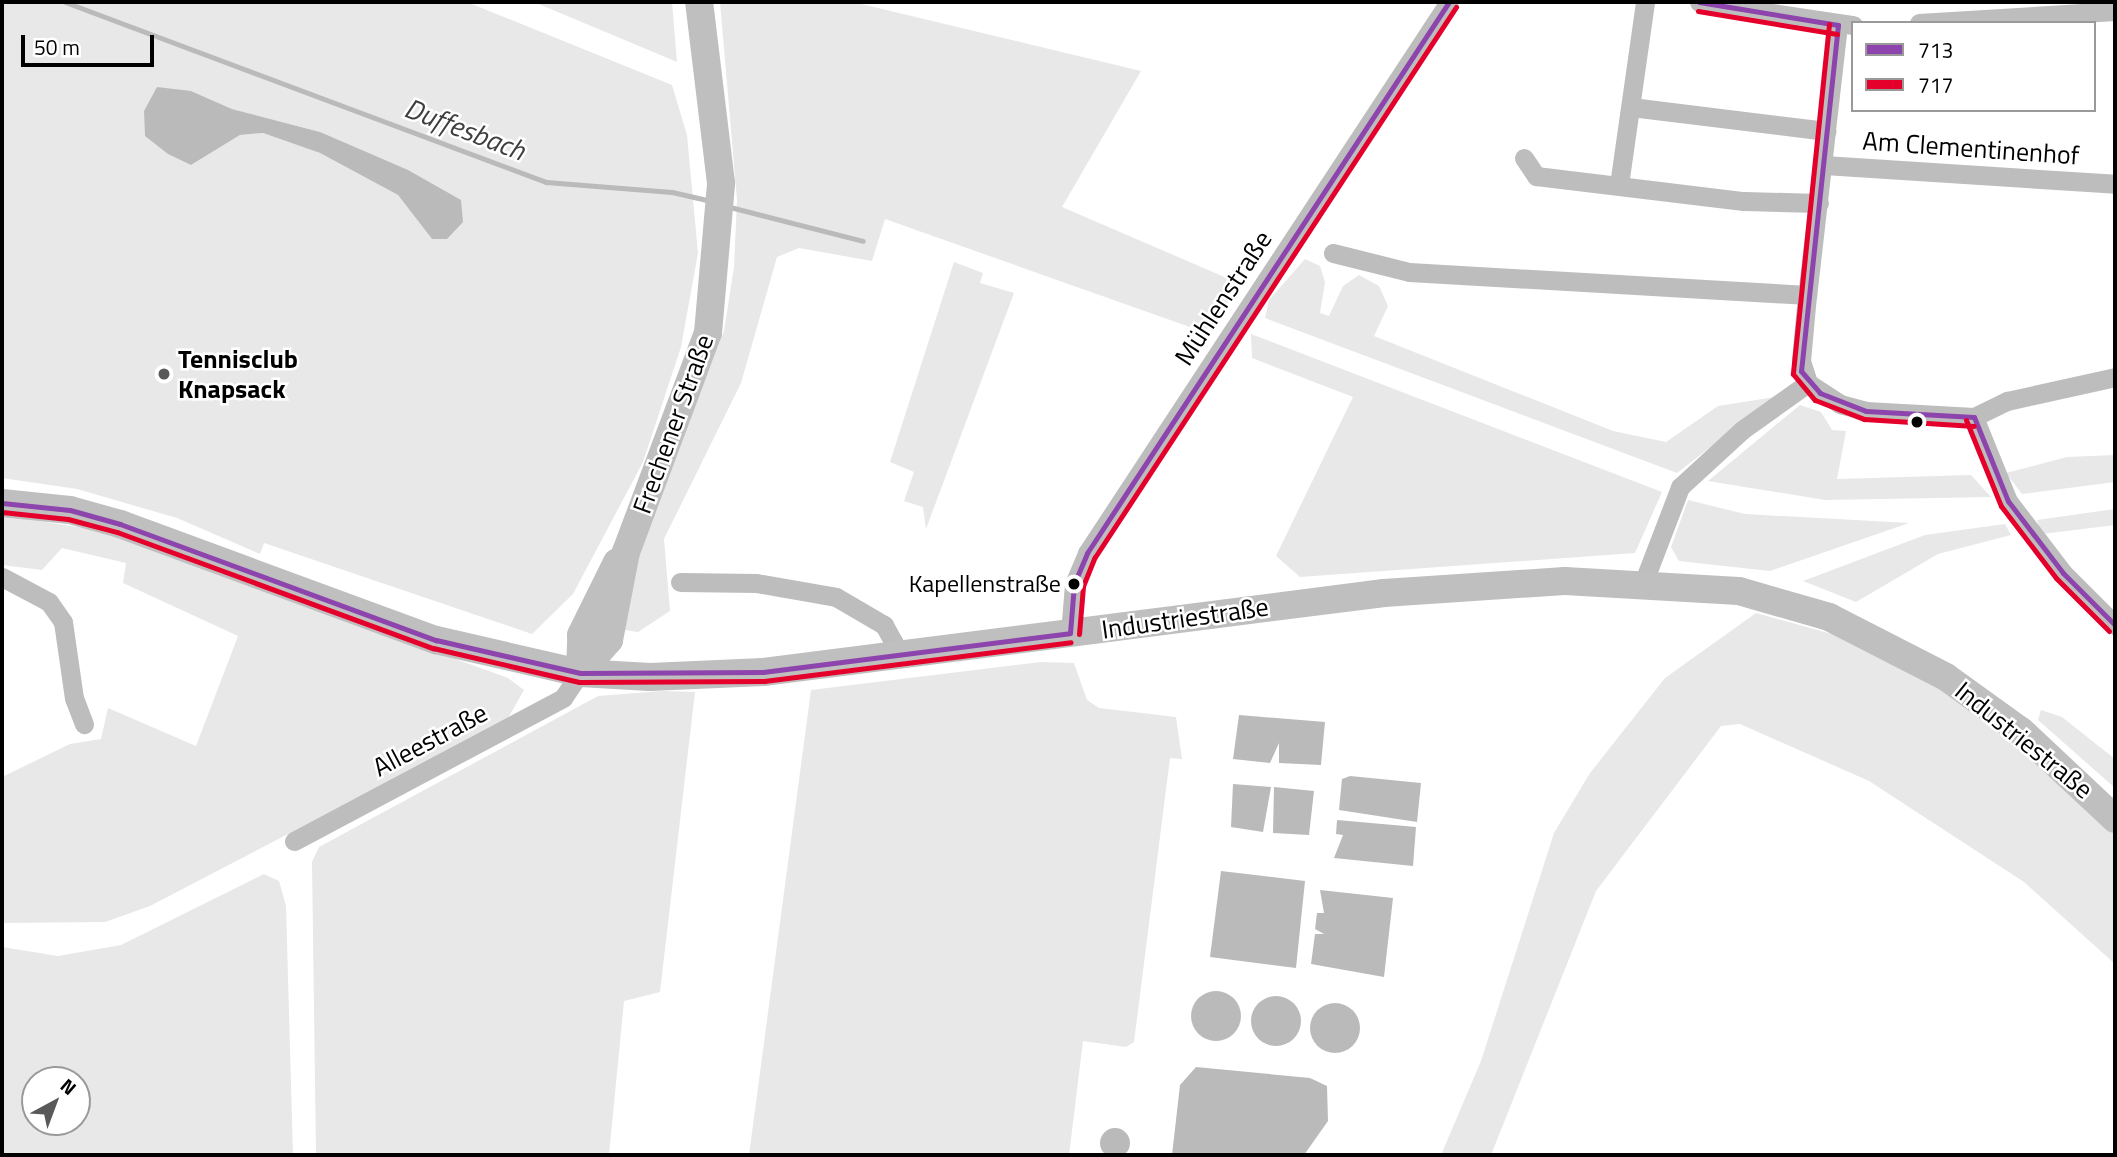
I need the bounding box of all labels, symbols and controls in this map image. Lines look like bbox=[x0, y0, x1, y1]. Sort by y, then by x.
scale bar bbox=[24, 21, 158, 65]
legend bbox=[1851, 21, 2096, 112]
text: 50 m bbox=[34, 31, 80, 63]
text: 713 bbox=[1918, 34, 1953, 66]
text: 717 bbox=[1918, 69, 1953, 101]
water label: Duffesbach bbox=[400, 91, 530, 167]
street label: Am Clementinenhof bbox=[1862, 125, 2080, 171]
street label: Mühlenstraße bbox=[1168, 225, 1278, 371]
street label: Frechener Straße bbox=[626, 330, 720, 518]
place label: Tennisclub Knapsack bbox=[178, 343, 298, 404]
marker: Tennisclub Knapsack bbox=[156, 366, 172, 382]
unlabelled marker bbox=[1910, 415, 1924, 429]
place label: Kapellenstraße bbox=[909, 570, 1061, 598]
marker: Kapellenstraße bbox=[1067, 577, 1081, 591]
street label: Industriestraße bbox=[1100, 591, 1270, 645]
street label: Industriestraße bbox=[1949, 675, 2099, 805]
street label: Alleestraße bbox=[367, 697, 493, 783]
north arrow bbox=[21, 1066, 91, 1136]
text: N bbox=[54, 1071, 83, 1102]

